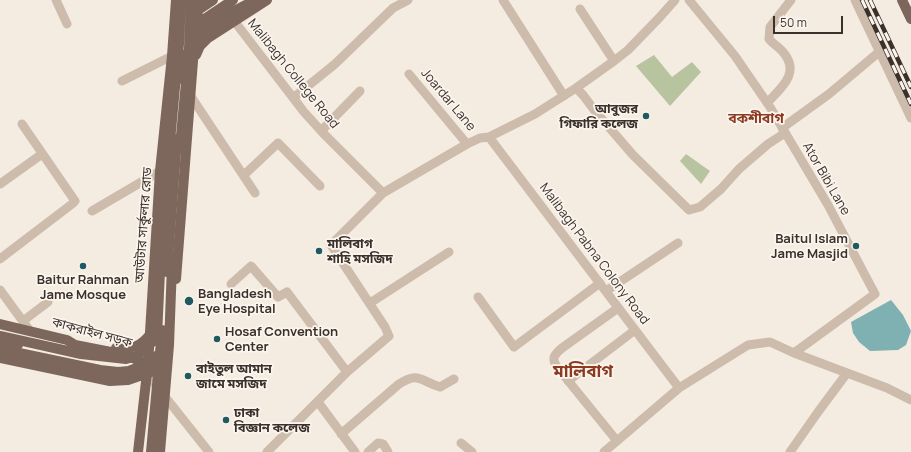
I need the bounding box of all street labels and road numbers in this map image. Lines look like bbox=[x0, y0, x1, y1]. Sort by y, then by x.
street label: Malibagh College Road bbox=[244, 16, 342, 132]
street label: Joardar Lane bbox=[417, 66, 479, 134]
street label: Ator Bibi Lane bbox=[799, 140, 853, 218]
street label: আউটার সার্কুলার রোড bbox=[132, 167, 156, 283]
street label: Malibagh Pabna Colony Road bbox=[536, 180, 652, 328]
street label: কাকরাইল সড়ক bbox=[50, 315, 134, 351]

